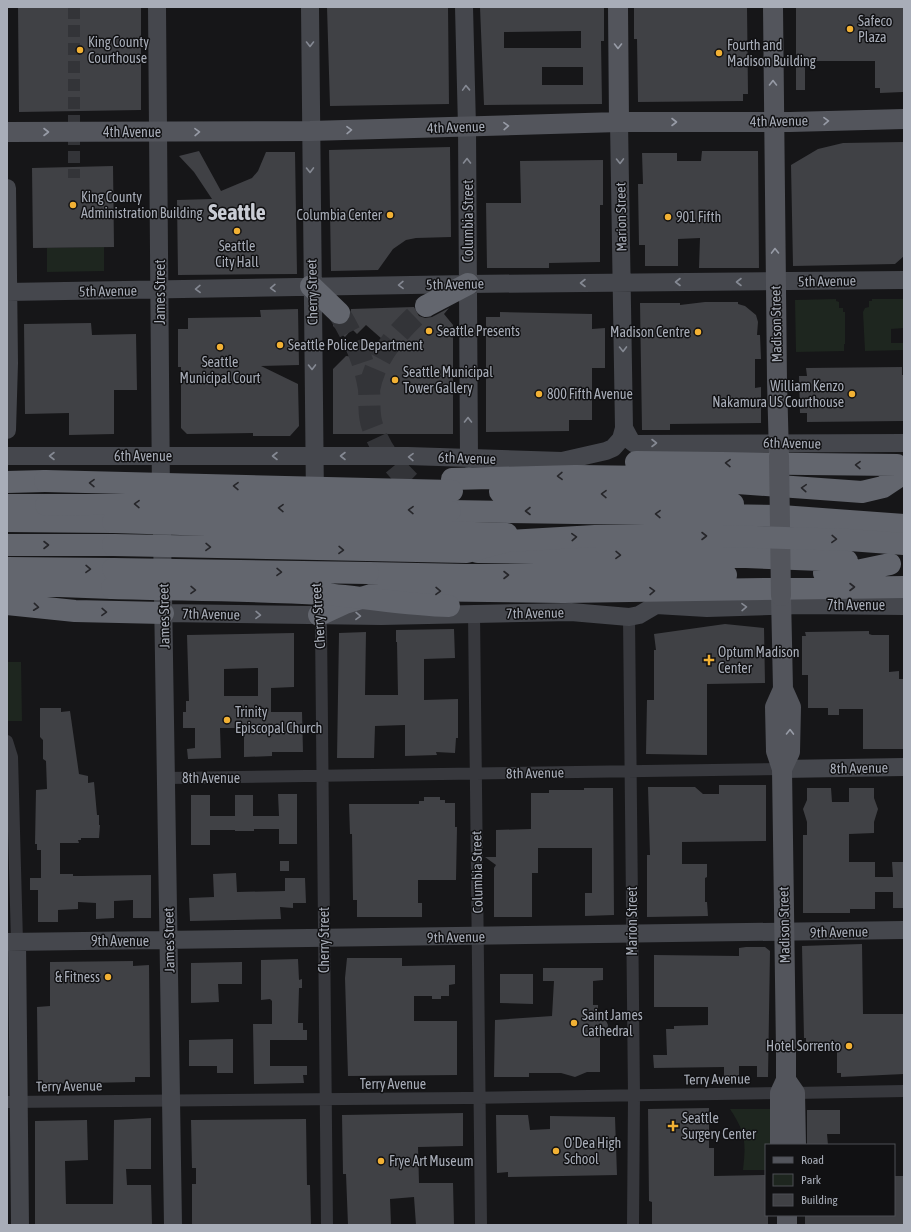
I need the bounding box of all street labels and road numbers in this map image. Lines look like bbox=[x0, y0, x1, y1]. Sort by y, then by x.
street label: 4th Avenue bbox=[750, 112, 808, 130]
street label: 4th Avenue bbox=[427, 118, 485, 136]
street label: 4th Avenue bbox=[103, 124, 161, 140]
street label: Columbia Street bbox=[460, 180, 476, 262]
street label: Marion Street bbox=[612, 182, 630, 252]
street label: James Street bbox=[152, 259, 168, 325]
street label: Cherry Street bbox=[303, 259, 321, 325]
street label: 5th Avenue bbox=[798, 272, 856, 290]
street label: 5th Avenue bbox=[426, 275, 484, 293]
street label: 5th Avenue bbox=[79, 282, 137, 300]
street label: Madison Street bbox=[767, 286, 785, 362]
street label: 6th Avenue bbox=[763, 434, 821, 452]
street label: 6th Avenue bbox=[114, 448, 172, 464]
street label: 6th Avenue bbox=[438, 449, 496, 467]
street label: Cherry Street bbox=[308, 582, 328, 650]
street label: James Street bbox=[155, 583, 173, 649]
street label: 7th Avenue bbox=[827, 597, 885, 613]
street label: 7th Avenue bbox=[506, 604, 564, 622]
street label: 7th Avenue bbox=[182, 605, 240, 623]
street label: 8th Avenue bbox=[830, 759, 888, 777]
street label: 8th Avenue bbox=[506, 764, 564, 782]
street label: 8th Avenue bbox=[182, 770, 240, 786]
street label: Columbia Street bbox=[468, 831, 486, 913]
street label: Marion Street bbox=[624, 886, 640, 956]
street label: Madison Street bbox=[775, 887, 793, 963]
street label: James Street bbox=[160, 907, 178, 973]
street label: Cherry Street bbox=[316, 907, 332, 973]
street label: 9th Avenue bbox=[810, 923, 868, 941]
street label: 9th Avenue bbox=[427, 928, 485, 946]
street label: 9th Avenue bbox=[91, 933, 149, 949]
street label: Terry Avenue bbox=[684, 1070, 750, 1088]
street label: Terry Avenue bbox=[360, 1076, 426, 1092]
street label: Terry Avenue bbox=[36, 1077, 102, 1095]

